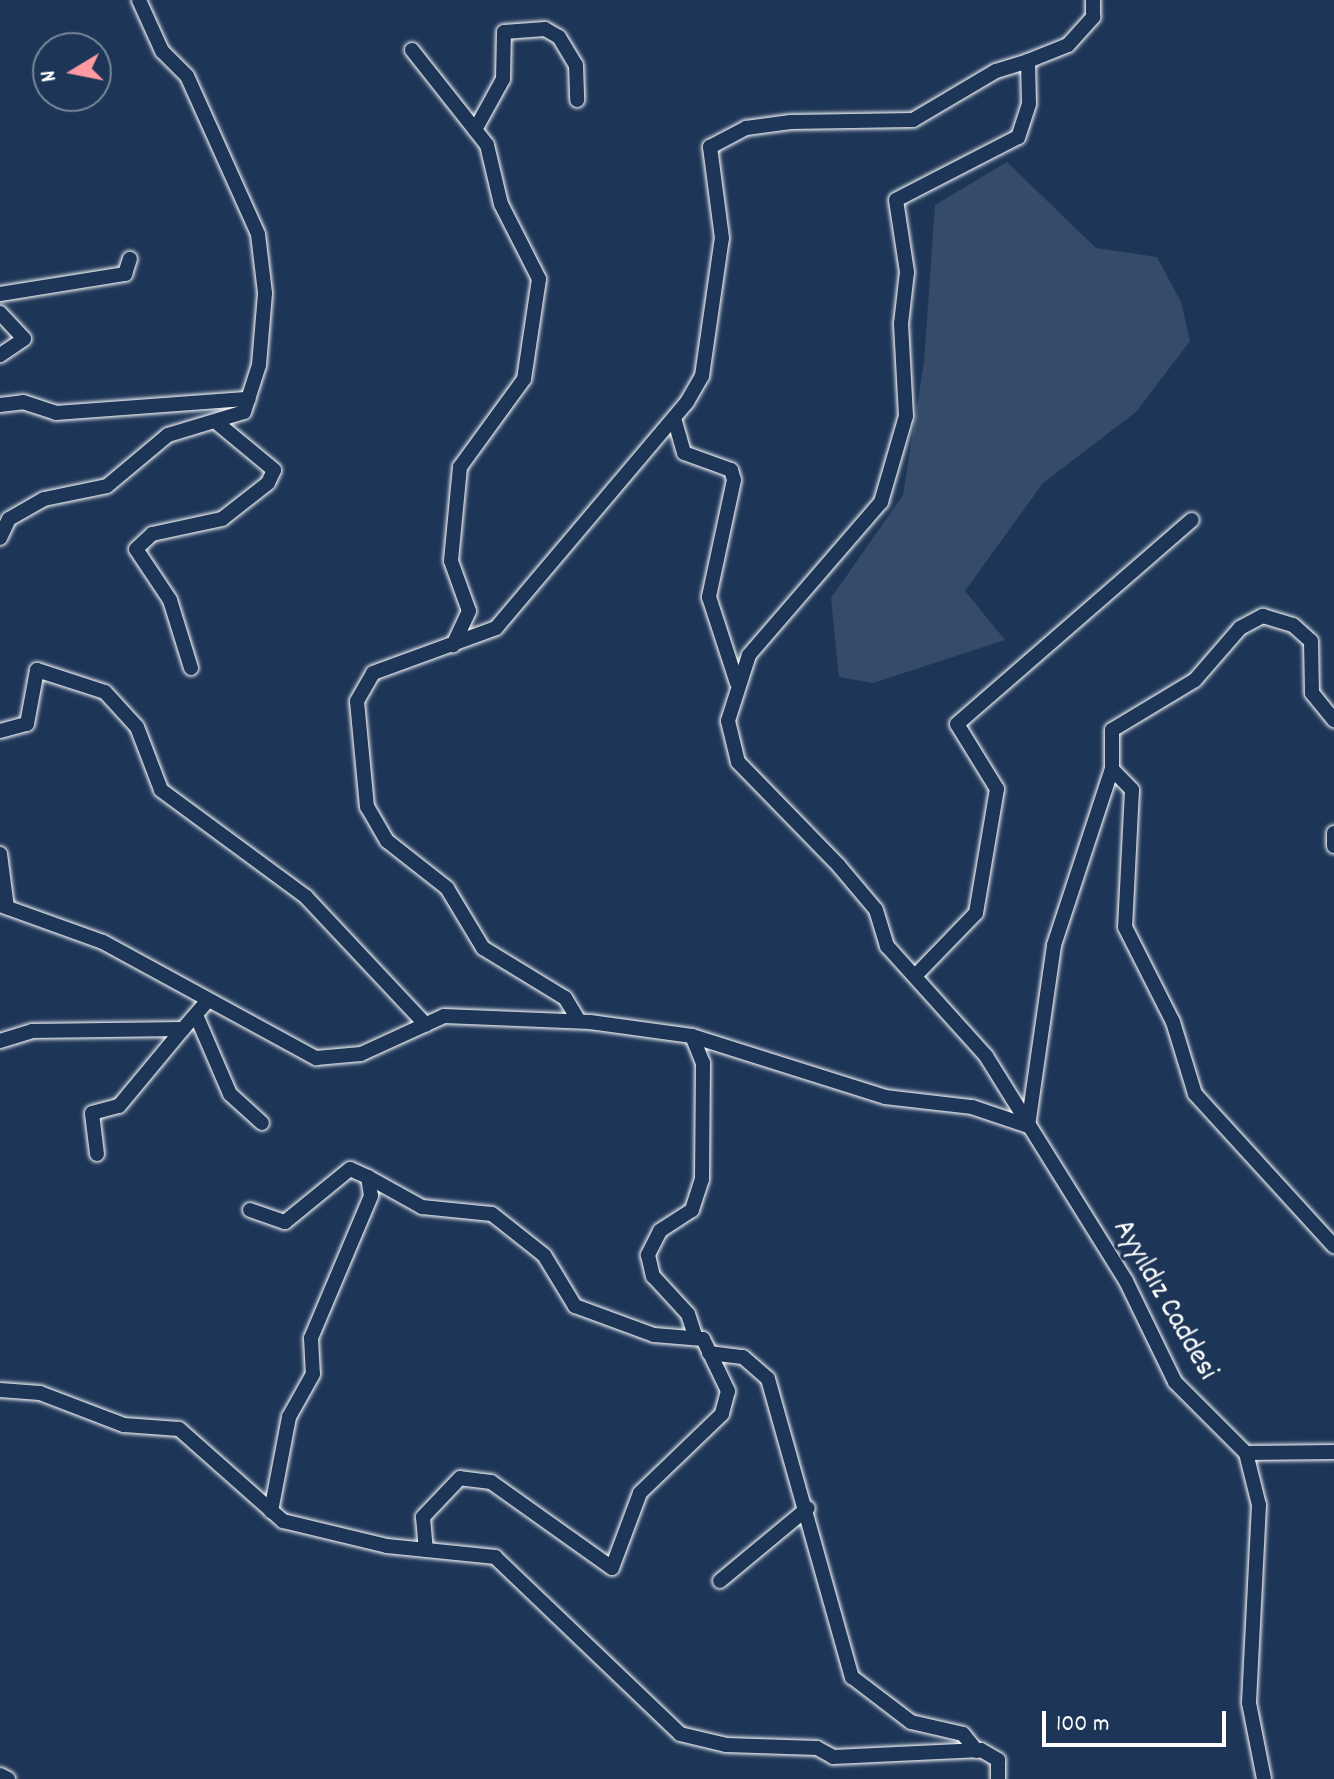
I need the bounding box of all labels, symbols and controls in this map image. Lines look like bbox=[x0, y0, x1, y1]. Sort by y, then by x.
north arrow bbox=[32, 32, 112, 112]
text: N bbox=[34, 68, 66, 84]
street label: Ayyıldız Caddesi bbox=[1103, 1214, 1223, 1388]
scale bar bbox=[1046, 1695, 1230, 1745]
text: 100 m bbox=[1056, 1708, 1109, 1742]

